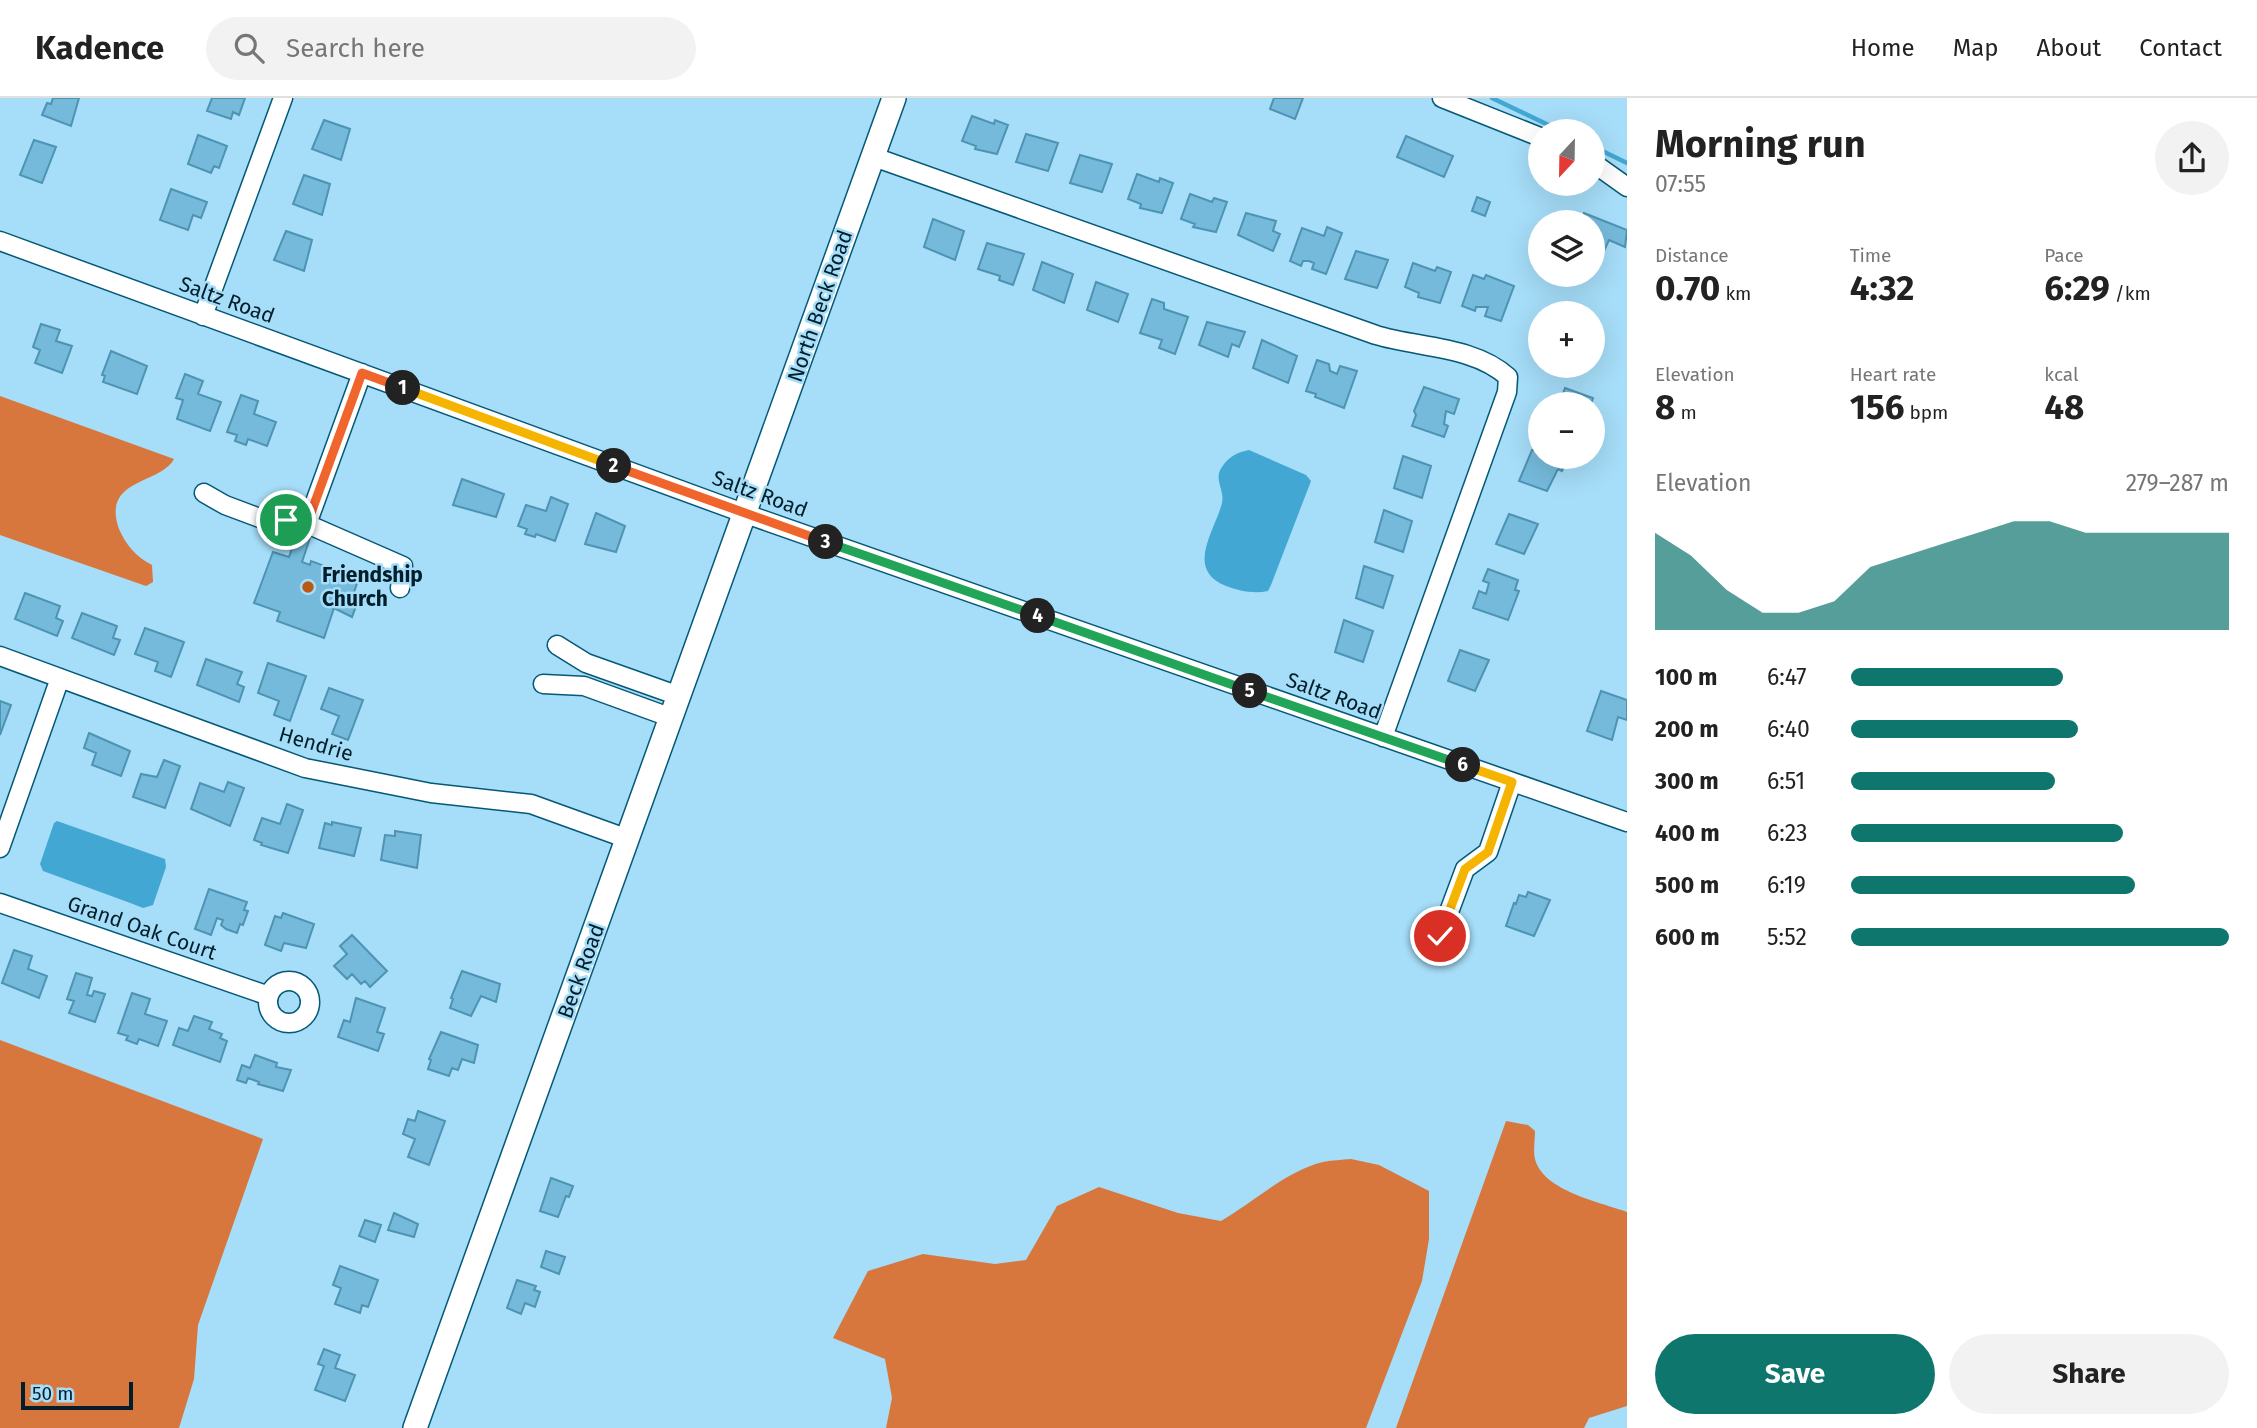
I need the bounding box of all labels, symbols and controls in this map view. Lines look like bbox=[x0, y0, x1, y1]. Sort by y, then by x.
search box bbox=[206, 17, 696, 80]
text: Kadence bbox=[35, 28, 164, 68]
icon: search bbox=[230, 29, 268, 67]
text: Search here bbox=[286, 33, 425, 64]
text: Home bbox=[1851, 34, 1915, 62]
text: Map bbox=[1953, 34, 1999, 62]
text: About bbox=[2037, 34, 2101, 62]
text: Contact bbox=[2139, 34, 2222, 62]
north arrow bbox=[1528, 119, 1605, 196]
map controls bbox=[1528, 119, 1605, 469]
text: Morning run bbox=[1655, 121, 1866, 167]
button: share bbox=[2155, 121, 2229, 195]
text: 07:55 bbox=[1655, 170, 1706, 198]
button: layers bbox=[1528, 210, 1605, 287]
street label: North Beck Road bbox=[782, 227, 858, 385]
text: Distance bbox=[1655, 244, 1729, 267]
text: Time bbox=[1850, 244, 1891, 267]
text: Pace bbox=[2044, 244, 2084, 267]
text: 0.70 bbox=[1655, 267, 1720, 309]
text: 4:32 bbox=[1850, 267, 1914, 309]
text: 6:29 bbox=[2044, 267, 2110, 309]
street label: Saltz Road bbox=[176, 271, 278, 329]
text: km bbox=[1720, 282, 1751, 305]
text: /km bbox=[2110, 282, 2151, 305]
button: + bbox=[1528, 301, 1605, 378]
text: Elevation bbox=[1655, 363, 1735, 386]
text: Heart rate bbox=[1850, 363, 1936, 386]
text: kcal bbox=[2044, 363, 2079, 386]
pin: 1 bbox=[386, 370, 420, 406]
text: 1 bbox=[398, 376, 407, 399]
text: 8 bbox=[1655, 386, 1675, 428]
text: 156 bbox=[1850, 386, 1904, 428]
text: 48 bbox=[2044, 386, 2084, 428]
button: − bbox=[1528, 392, 1605, 469]
text: m bbox=[1675, 401, 1697, 424]
text: bpm bbox=[1904, 401, 1948, 424]
pin: 2 bbox=[596, 448, 632, 484]
text: 2 bbox=[609, 454, 618, 477]
street label: Saltz Road bbox=[709, 465, 811, 523]
text: Elevation bbox=[1655, 469, 1751, 497]
text: 279–287 m bbox=[2126, 469, 2229, 497]
pin bbox=[256, 490, 316, 550]
icon: arrive bbox=[267, 501, 305, 539]
pin: 3 bbox=[808, 524, 844, 560]
text: 3 bbox=[821, 530, 830, 553]
place label: Friendship Church bbox=[322, 562, 423, 612]
marker: Friendship Church bbox=[300, 579, 316, 595]
pin: 4 bbox=[1020, 598, 1056, 634]
text: 4 bbox=[1032, 604, 1043, 627]
text: 100 m bbox=[1655, 663, 1717, 691]
text: 6:47 bbox=[1767, 663, 1807, 691]
street label: Saltz Road bbox=[1283, 667, 1385, 725]
pin: 5 bbox=[1232, 674, 1268, 708]
text: 5 bbox=[1244, 679, 1255, 702]
text: 200 m bbox=[1655, 715, 1719, 743]
text: 6:40 bbox=[1767, 715, 1810, 743]
street label: Hendrie bbox=[276, 721, 356, 767]
pin: 6 bbox=[1446, 748, 1480, 782]
text: 6 bbox=[1457, 753, 1468, 776]
text: 300 m bbox=[1655, 767, 1719, 795]
text: 6:51 bbox=[1767, 767, 1805, 795]
text: 400 m bbox=[1655, 819, 1720, 847]
text: 6:23 bbox=[1767, 819, 1808, 847]
text: 500 m bbox=[1655, 871, 1719, 899]
text: 6:19 bbox=[1767, 871, 1806, 899]
street label: Grand Oak Court bbox=[64, 890, 220, 966]
pin bbox=[1410, 906, 1470, 966]
icon: check bbox=[1421, 917, 1459, 955]
street label: Beck Road bbox=[552, 920, 610, 1022]
text: 600 m bbox=[1655, 923, 1720, 951]
text: 5:52 bbox=[1767, 923, 1807, 951]
button: Save bbox=[1655, 1334, 1935, 1414]
button: Share bbox=[1949, 1334, 2229, 1414]
scale bar bbox=[21, 1379, 133, 1411]
text: 50 m bbox=[32, 1382, 73, 1405]

